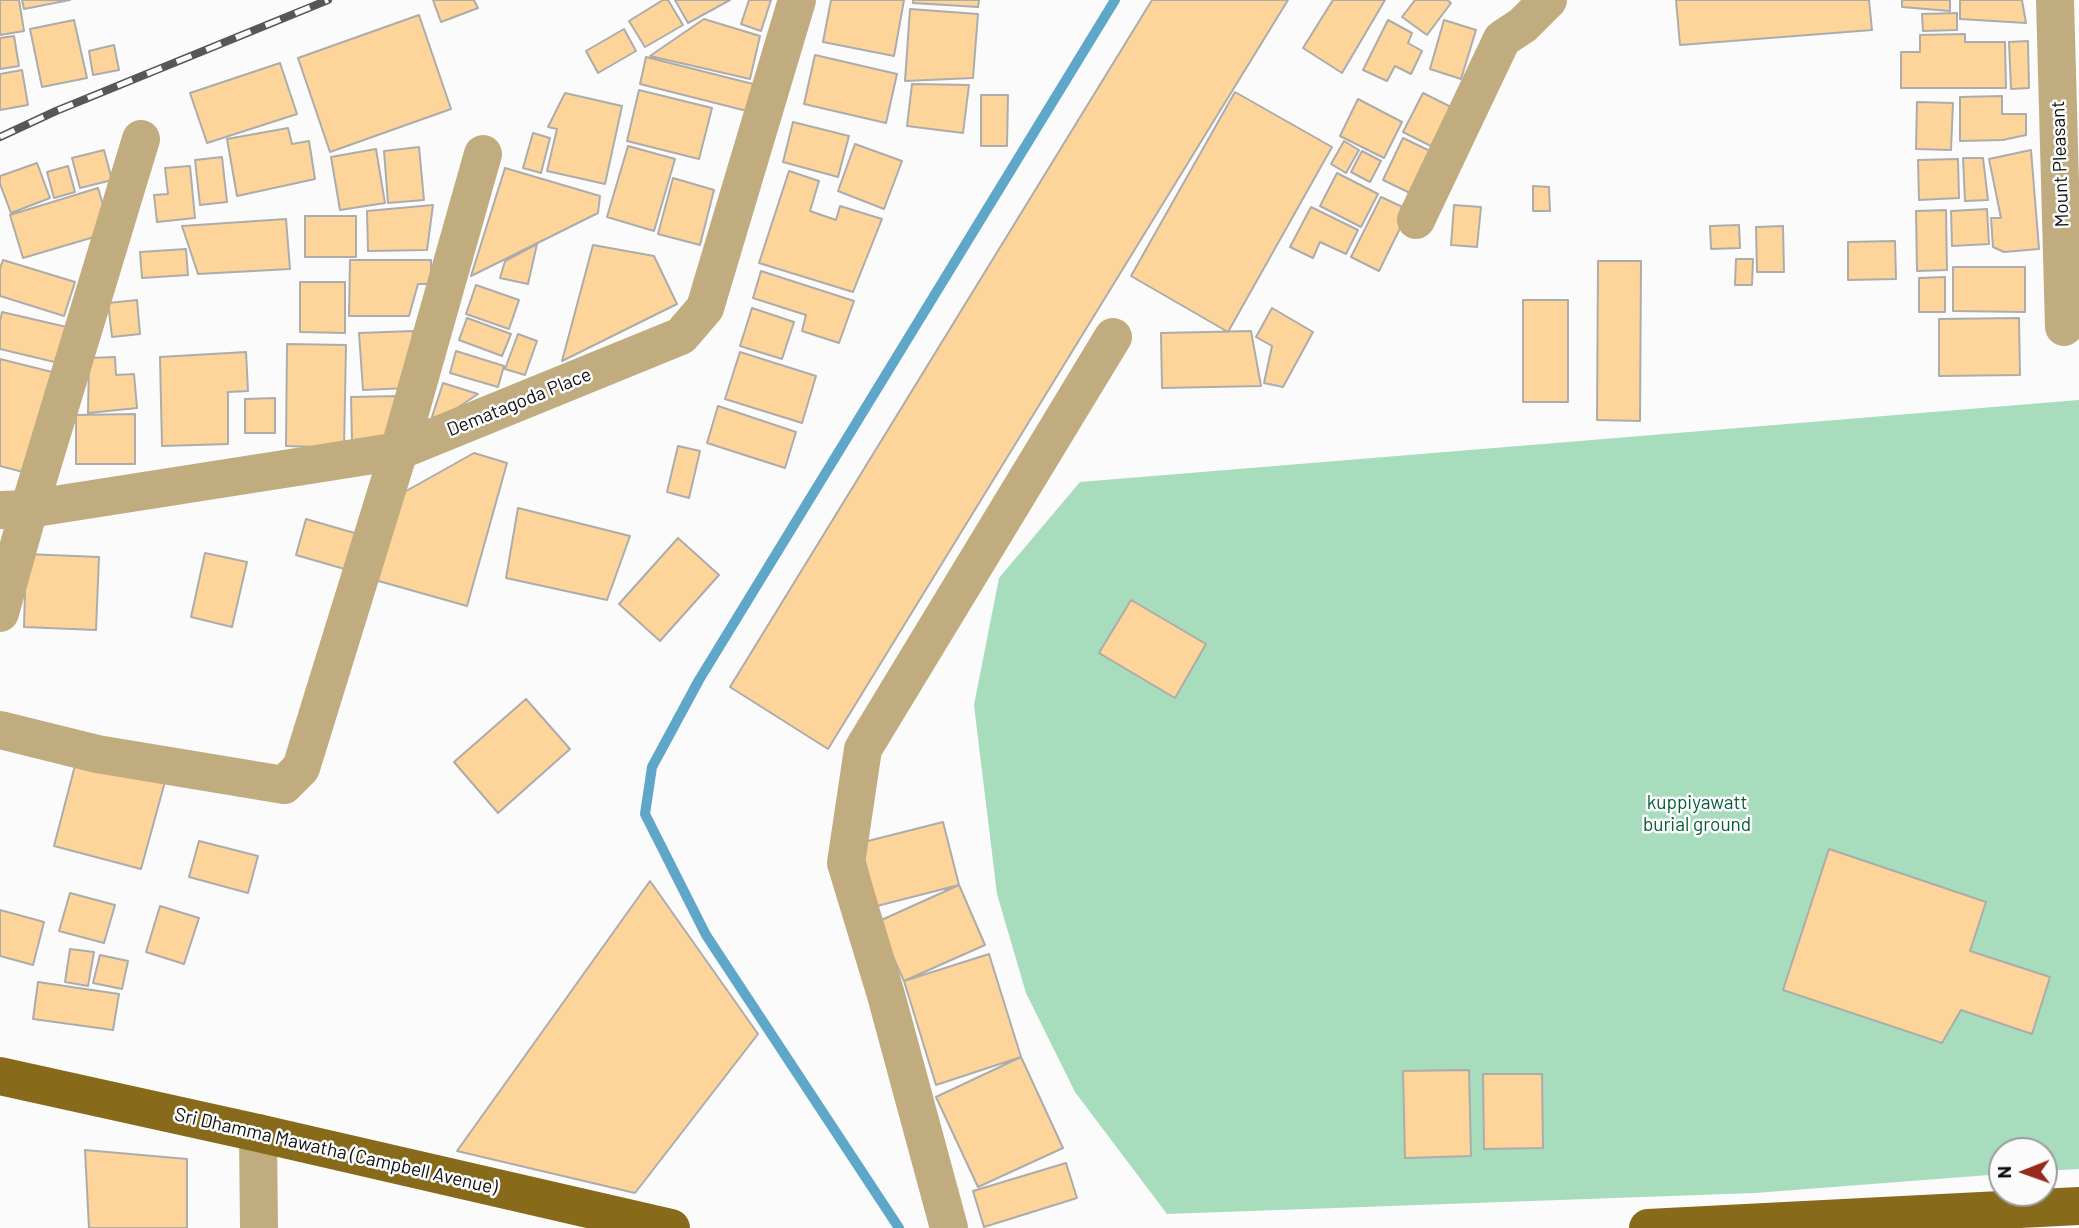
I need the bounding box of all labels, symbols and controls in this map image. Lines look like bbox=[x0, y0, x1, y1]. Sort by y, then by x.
street label: Mount Pleasant bbox=[2046, 100, 2074, 228]
street label: Dematagoda Place bbox=[444, 363, 594, 441]
park label: kuppiyawatt burial ground bbox=[1643, 792, 1751, 836]
street label: Sri Dhamma Mawatha (Campbell Avenue) bbox=[172, 1103, 500, 1199]
north arrow bbox=[1988, 1137, 2058, 1207]
text: N bbox=[1992, 1166, 2015, 1179]

